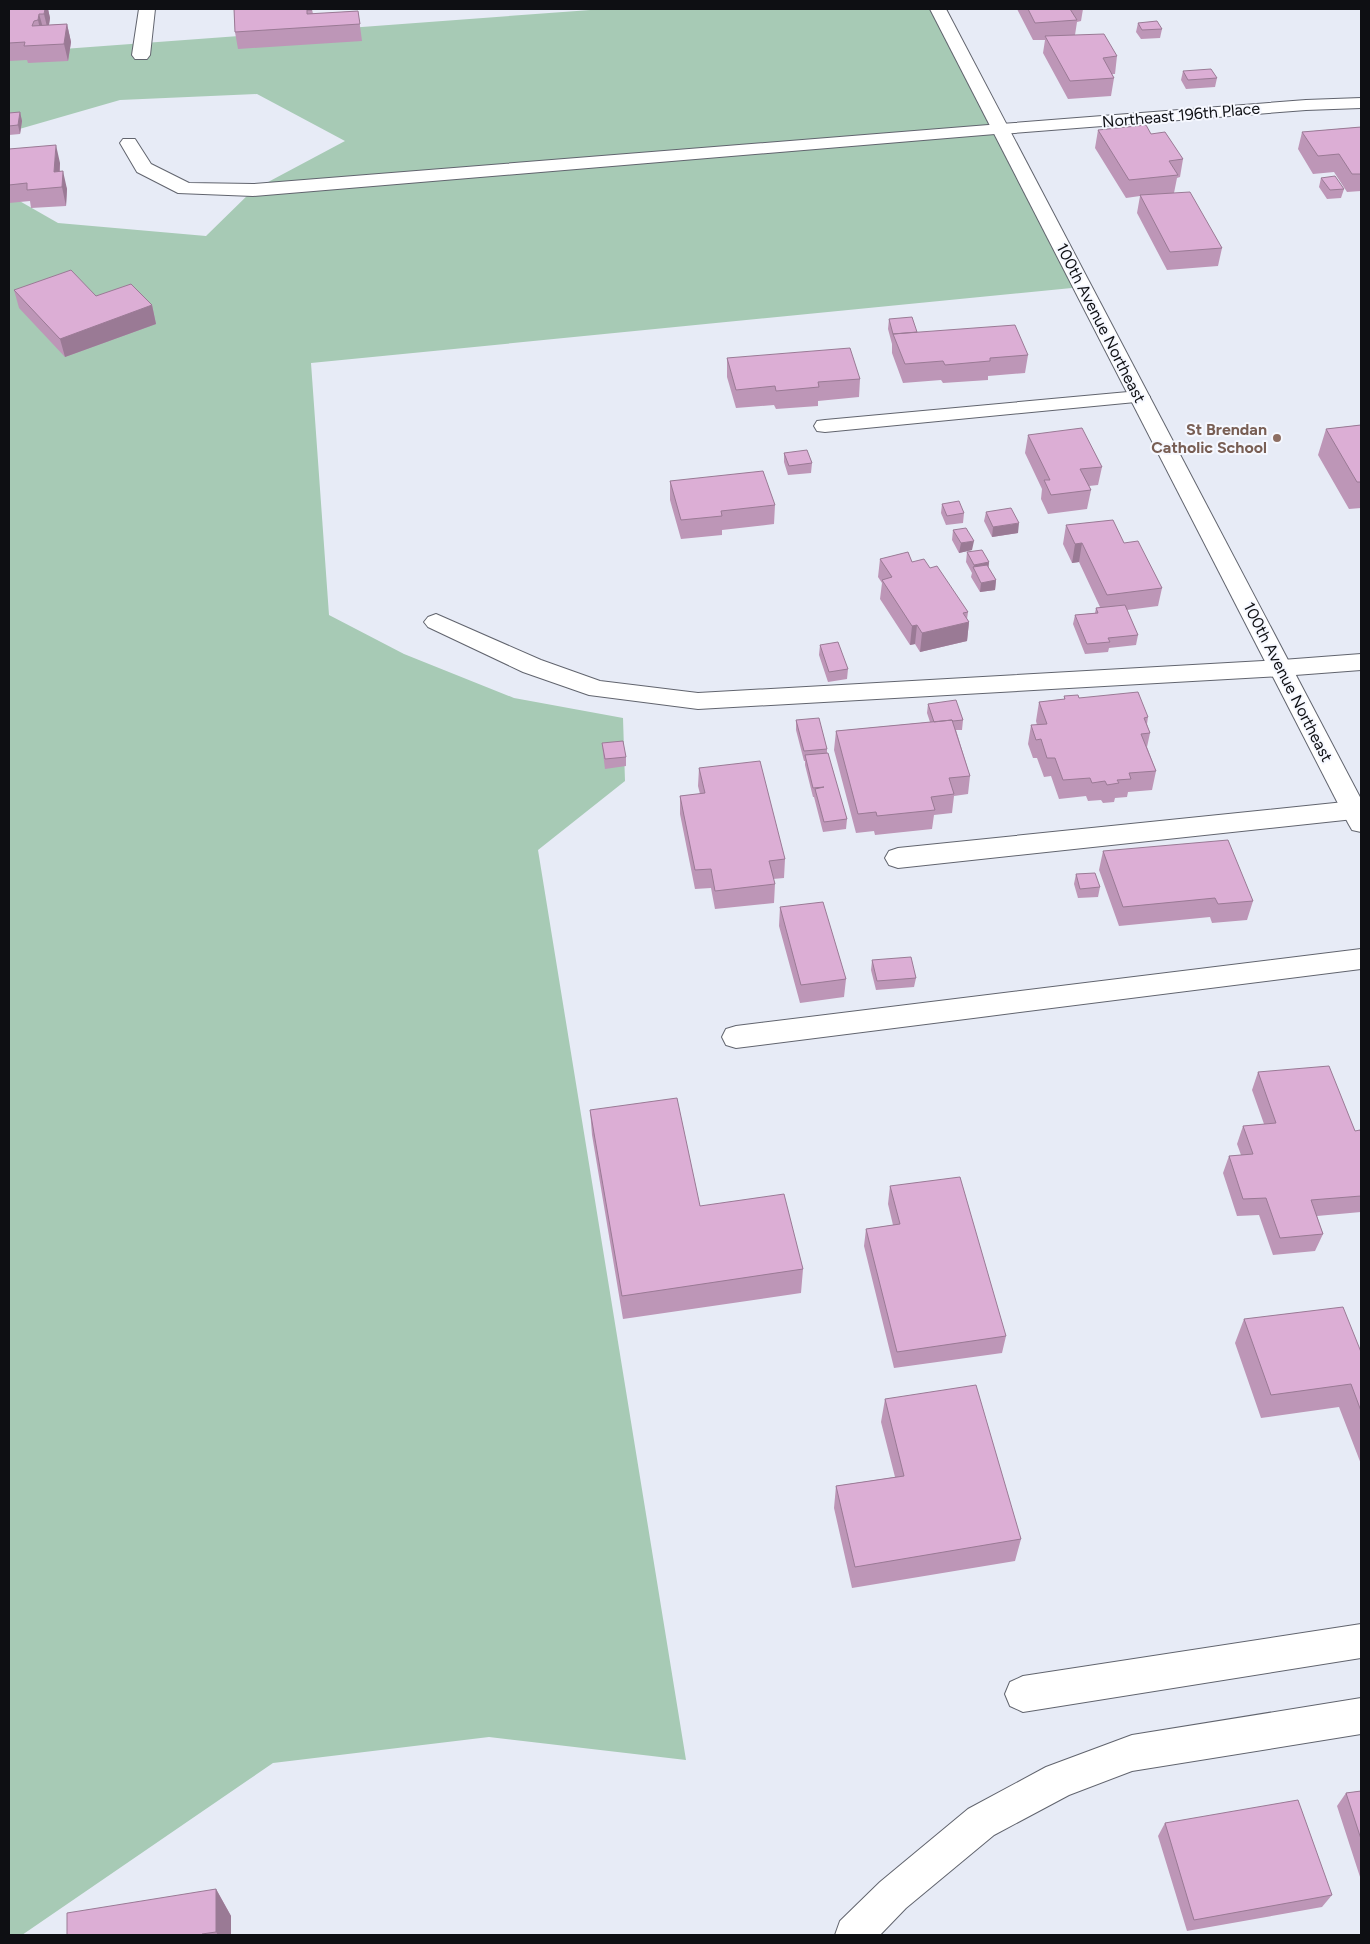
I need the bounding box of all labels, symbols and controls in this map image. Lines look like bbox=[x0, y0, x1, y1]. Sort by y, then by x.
street label: Northeast 196th Place bbox=[1101, 99, 1261, 131]
street label: 100th Avenue Northeast bbox=[1052, 240, 1150, 406]
place label: St Brendan Catholic School bbox=[1151, 420, 1267, 457]
marker: St Brendan Catholic School bbox=[1271, 432, 1283, 444]
street label: 100th Avenue Northeast bbox=[1239, 599, 1337, 765]

